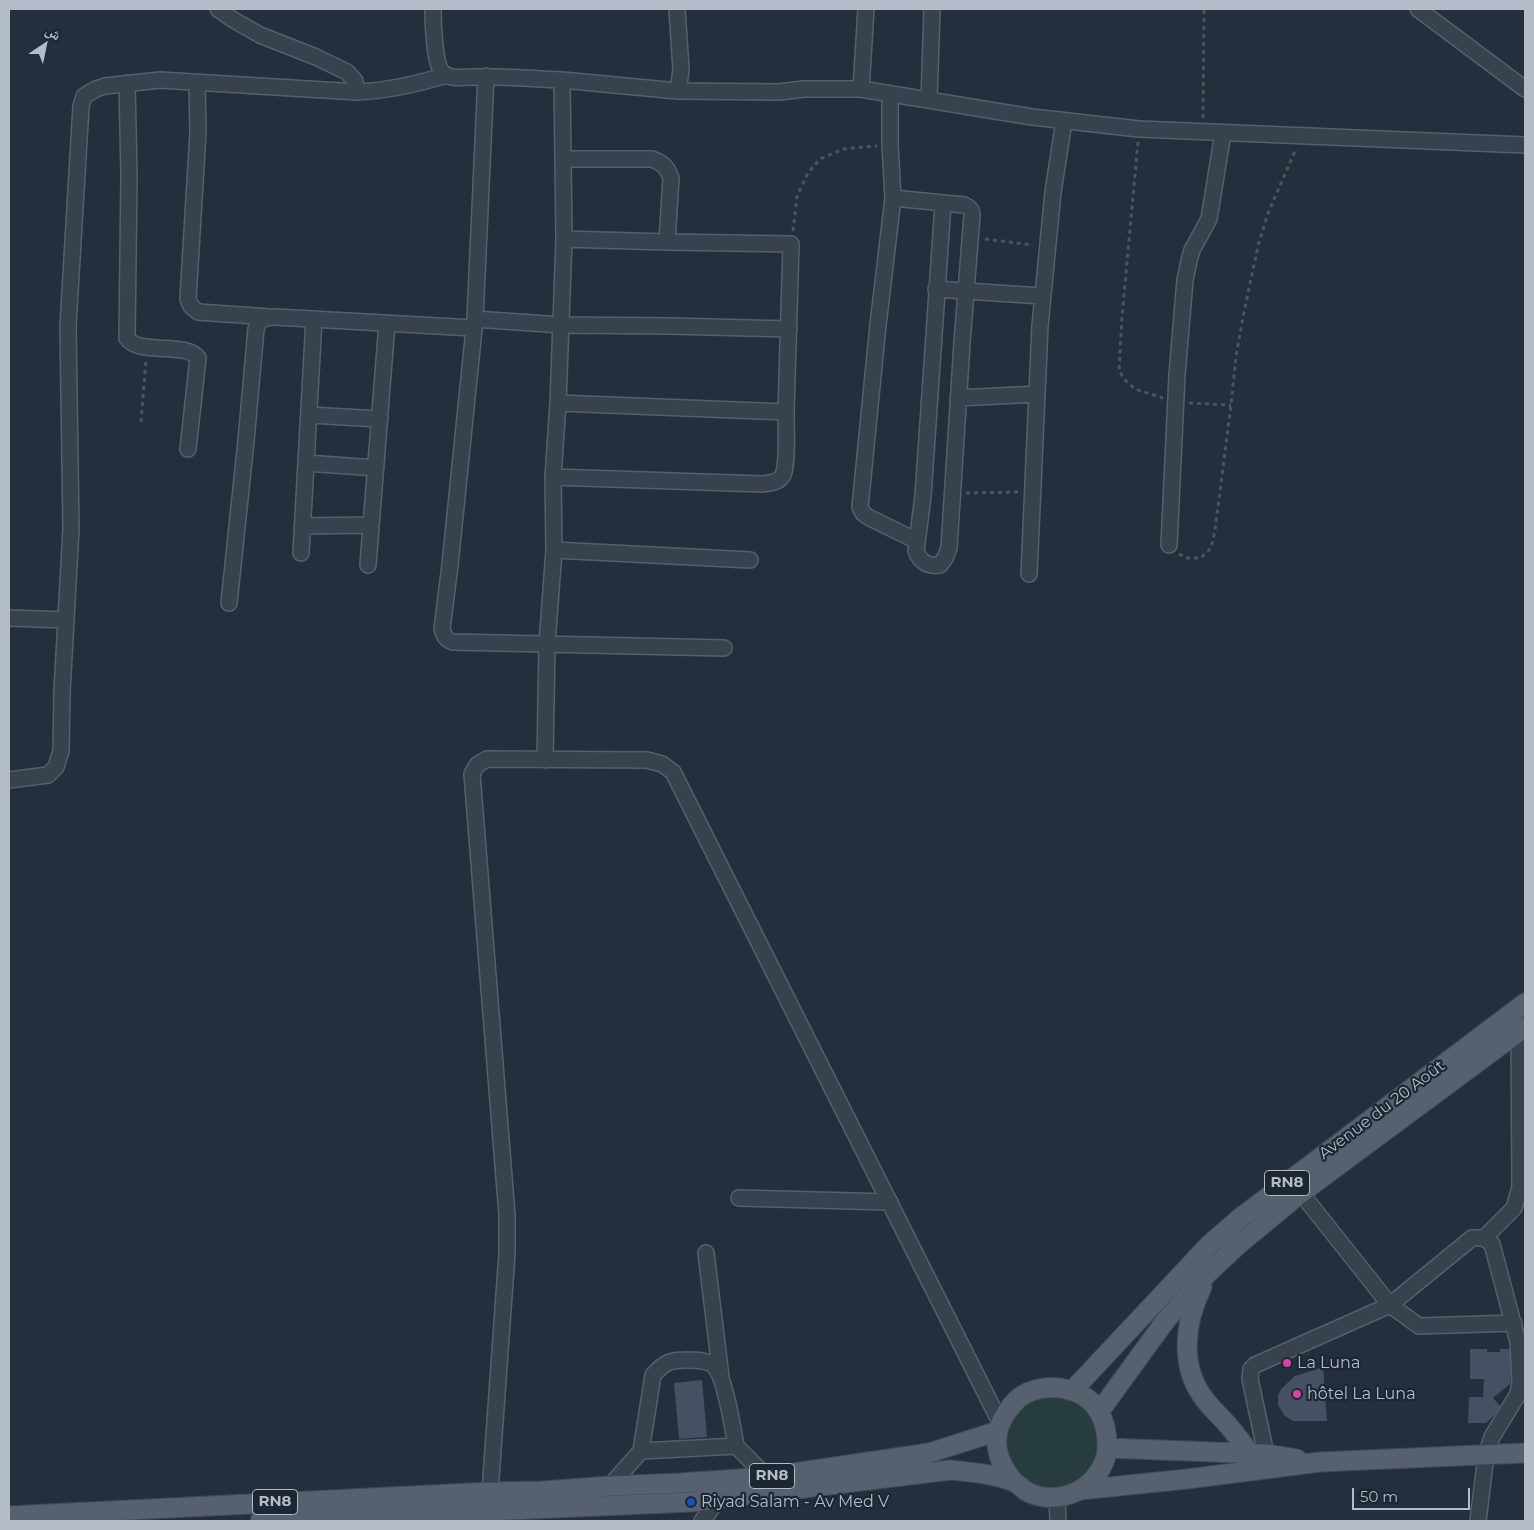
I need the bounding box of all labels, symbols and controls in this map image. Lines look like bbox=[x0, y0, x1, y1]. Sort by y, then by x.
north arrow bbox=[20, 20, 70, 70]
text: ش bbox=[42, 21, 65, 44]
street label: Avenue du 20 Août bbox=[1315, 1056, 1449, 1164]
road number: RN8 bbox=[1264, 1170, 1310, 1196]
place label: La Luna bbox=[1297, 1353, 1360, 1373]
marker: La Luna bbox=[1281, 1357, 1293, 1369]
place label: hôtel La Luna bbox=[1307, 1384, 1416, 1404]
marker: hôtel La Luna bbox=[1291, 1388, 1303, 1400]
road number: RN8 bbox=[750, 1464, 794, 1488]
scale bar bbox=[1354, 1478, 1472, 1510]
text: 50 m bbox=[1360, 1487, 1398, 1506]
road number: RN8 bbox=[252, 1490, 298, 1514]
place label: Riyad Salam - Av Med V bbox=[701, 1492, 889, 1512]
marker: Riyad Salam - Av Med V bbox=[685, 1496, 697, 1508]

